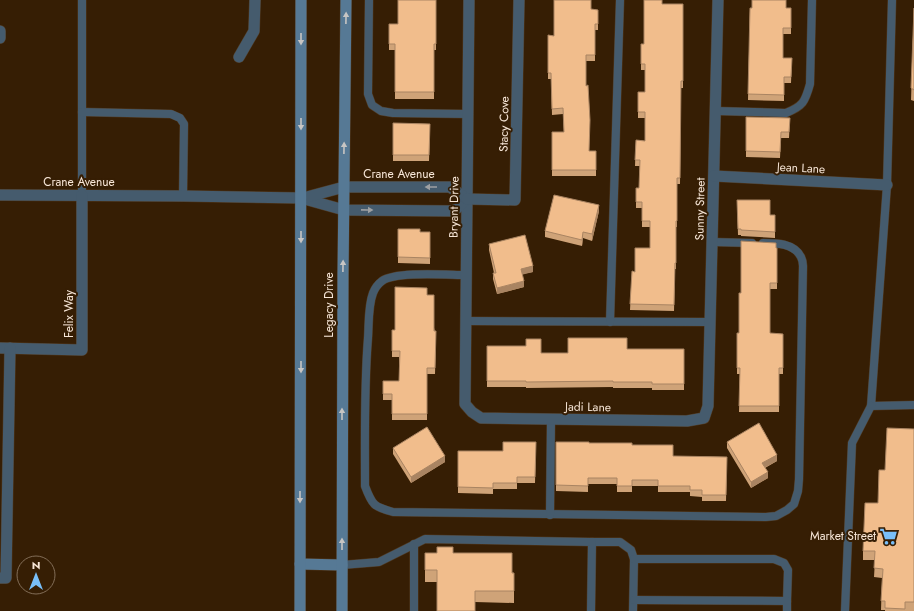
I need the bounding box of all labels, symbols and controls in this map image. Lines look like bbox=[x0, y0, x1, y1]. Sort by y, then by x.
one-way arrow bbox=[343, 11, 349, 24]
one-way arrow bbox=[298, 33, 304, 46]
street label: Stacy Cove bbox=[495, 96, 513, 152]
one-way arrow bbox=[298, 118, 304, 131]
one-way arrow bbox=[341, 141, 347, 154]
street label: Jean Lane bbox=[774, 158, 826, 178]
street label: Crane Avenue bbox=[363, 165, 435, 183]
street label: Crane Avenue bbox=[43, 173, 115, 191]
street label: Bryant Drive bbox=[444, 176, 464, 238]
street label: Sunny Street bbox=[690, 177, 710, 241]
one-way arrow bbox=[424, 184, 437, 190]
one-way arrow bbox=[361, 207, 374, 213]
one-way arrow bbox=[298, 231, 304, 244]
one-way arrow bbox=[340, 259, 346, 272]
street label: Legacy Drive bbox=[320, 272, 338, 338]
street label: Felix Way bbox=[60, 289, 78, 338]
one-way arrow bbox=[298, 361, 304, 374]
street label: Jadi Lane bbox=[563, 398, 611, 416]
one-way arrow bbox=[339, 407, 345, 420]
one-way arrow bbox=[297, 491, 303, 504]
supermarket icon: Market Street bbox=[879, 526, 899, 546]
place label: Market Street bbox=[810, 527, 876, 545]
one-way arrow bbox=[339, 537, 345, 550]
north arrow bbox=[16, 555, 56, 595]
text: N bbox=[32, 557, 40, 573]

